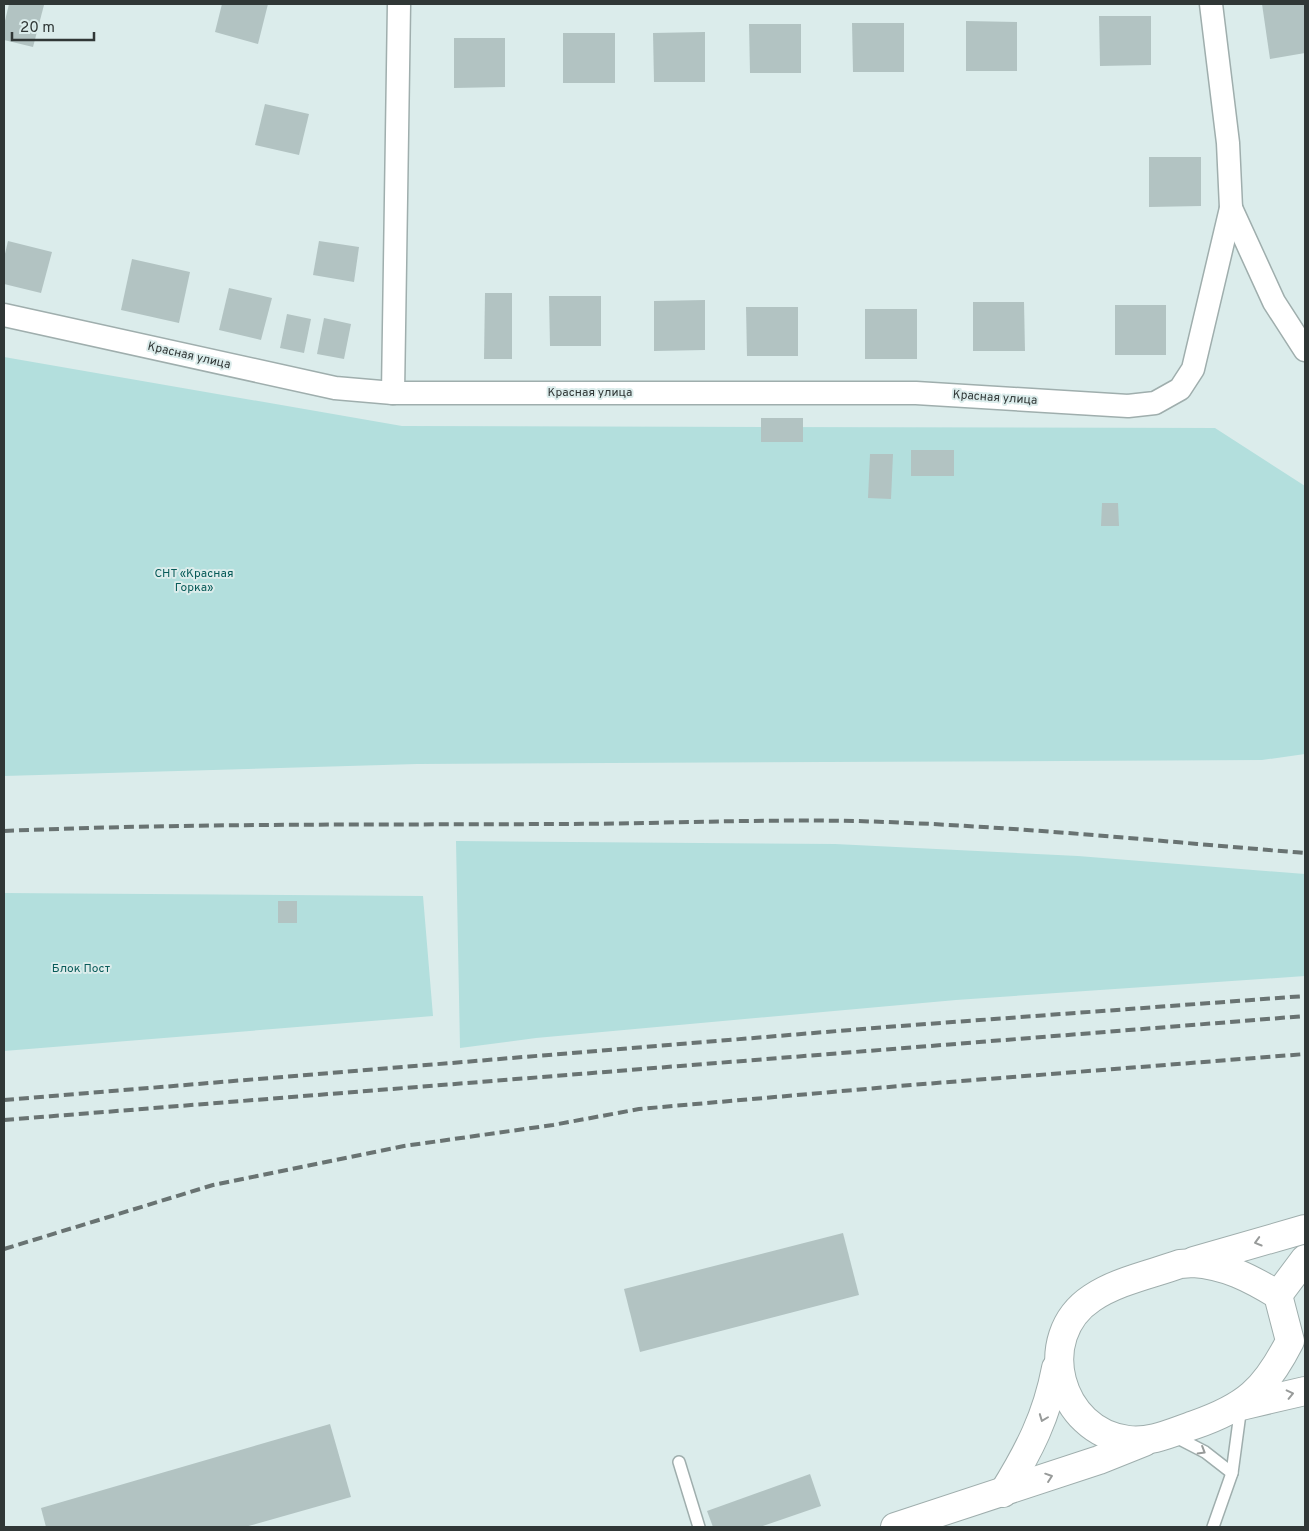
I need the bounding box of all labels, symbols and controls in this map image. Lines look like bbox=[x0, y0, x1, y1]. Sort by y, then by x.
scale bar bbox=[12, 10, 95, 42]
text: 20 m bbox=[20, 19, 55, 38]
street label: Красная улица bbox=[146, 339, 232, 373]
street label: Красная улица bbox=[548, 385, 632, 401]
street label: Красная улица bbox=[952, 387, 1038, 409]
park label: СНТ «Красная Горка» bbox=[154, 566, 234, 596]
park label: Блок Пост bbox=[52, 961, 111, 977]
one-way arrow bbox=[1255, 1237, 1263, 1247]
one-way arrow bbox=[1286, 1389, 1295, 1400]
one-way arrow bbox=[1039, 1413, 1049, 1422]
one-way arrow bbox=[1196, 1445, 1205, 1455]
one-way arrow bbox=[1044, 1473, 1053, 1483]

